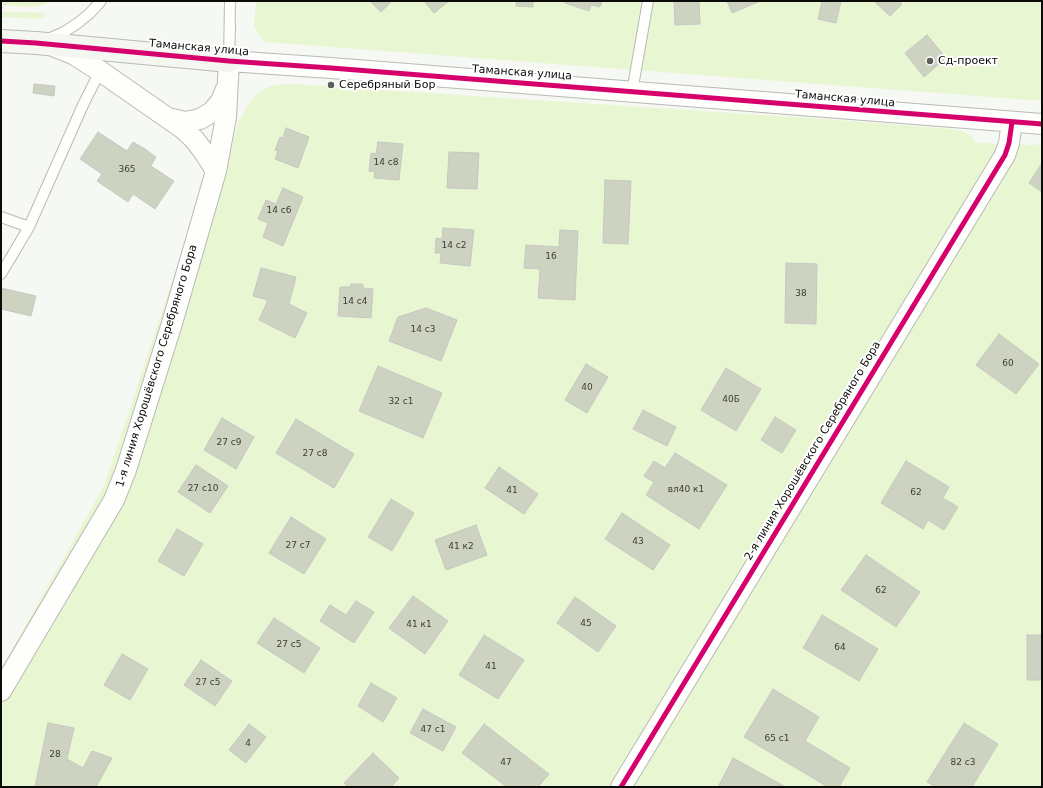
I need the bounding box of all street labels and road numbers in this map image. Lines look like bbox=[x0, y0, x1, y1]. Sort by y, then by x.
street label: Таманская улица bbox=[149, 37, 249, 59]
street label: Таманская улица bbox=[472, 63, 572, 83]
street label: Таманская улица bbox=[795, 88, 895, 110]
street label: 1-я линия Хорошёвского Серебряного Бора bbox=[114, 243, 200, 489]
street label: 2-я линия Хорошёвского Серебряного Бора bbox=[742, 339, 884, 563]

